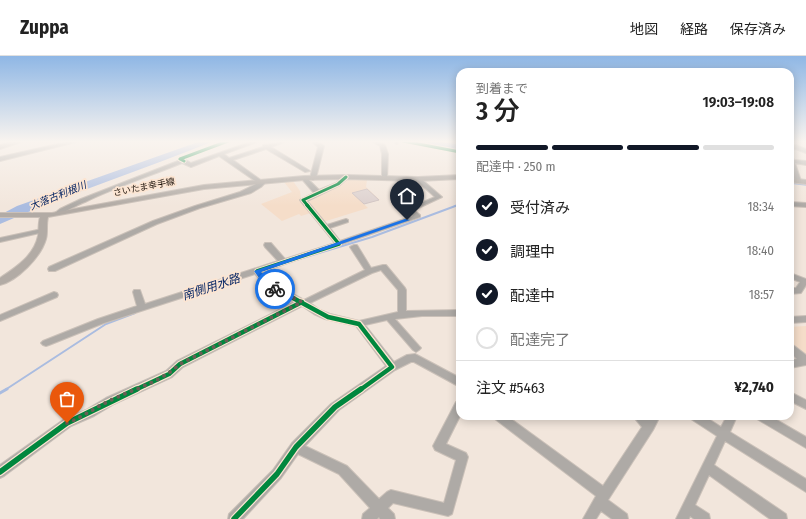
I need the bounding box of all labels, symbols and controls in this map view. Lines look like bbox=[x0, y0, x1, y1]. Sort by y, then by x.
text: Zuppa bbox=[20, 16, 69, 39]
text: 地図 bbox=[630, 21, 658, 38]
text: 経路 bbox=[680, 21, 708, 38]
text: 保存済み bbox=[730, 21, 786, 38]
text: 到着まで bbox=[476, 81, 528, 96]
text: 19:03–19:08 bbox=[703, 93, 774, 111]
text: 3 分 bbox=[476, 96, 520, 127]
text: 配達中 · 250 m bbox=[476, 159, 555, 174]
street label: さいたま幸手線 bbox=[112, 176, 177, 198]
water label: 大落古利根川 bbox=[28, 179, 89, 213]
pin bbox=[390, 179, 424, 220]
icon: home bbox=[396, 185, 418, 207]
icon: check bbox=[476, 195, 498, 217]
text: 受付済み bbox=[510, 199, 570, 217]
text: 18:34 bbox=[747, 199, 774, 214]
icon: check bbox=[476, 239, 498, 261]
text: 調理中 bbox=[510, 243, 555, 261]
text: 18:40 bbox=[747, 243, 774, 258]
courier bbox=[255, 269, 295, 309]
water label: 南側用水路 bbox=[180, 271, 243, 303]
icon: bike bbox=[264, 278, 286, 300]
icon: check bbox=[476, 283, 498, 305]
text: 配達中 bbox=[510, 287, 555, 305]
text: 18:57 bbox=[749, 287, 774, 302]
text: 配達完了 bbox=[510, 331, 570, 349]
text: ¥2,740 bbox=[734, 378, 774, 396]
text: 注文 #5463 bbox=[476, 379, 545, 397]
pin bbox=[50, 382, 84, 423]
icon: bag bbox=[56, 388, 78, 410]

